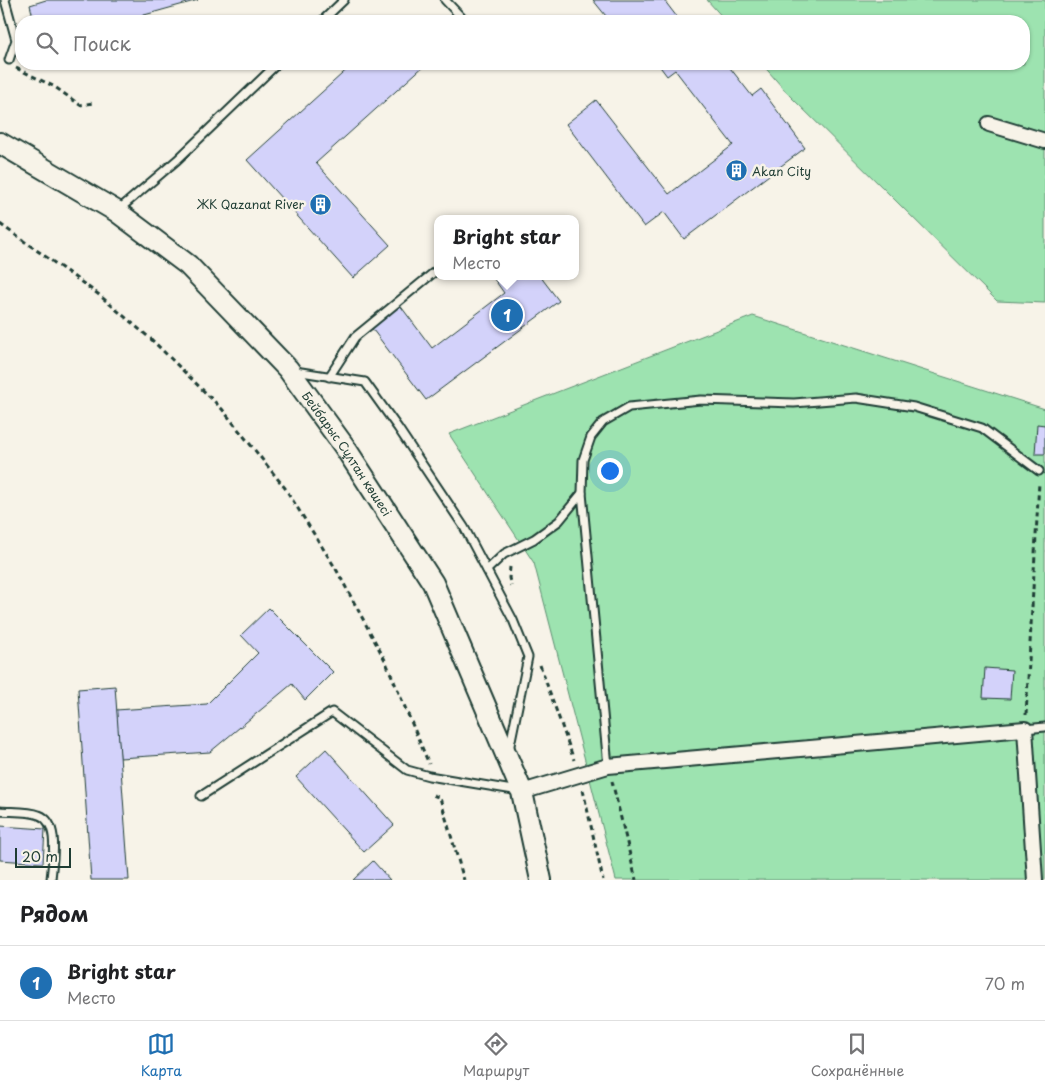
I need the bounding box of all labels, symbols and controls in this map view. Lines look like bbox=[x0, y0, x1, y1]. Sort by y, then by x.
search box bbox=[15, 15, 1030, 70]
icon: search bbox=[33, 29, 61, 57]
text: Поиск bbox=[73, 29, 131, 57]
building icon: Akan City bbox=[724, 159, 748, 183]
place label: Akan City bbox=[752, 162, 811, 180]
building icon: ЖК Qazanat River bbox=[308, 192, 332, 216]
place label: ЖК Qazanat River bbox=[196, 195, 305, 213]
popup bbox=[434, 215, 579, 280]
text: Bright star bbox=[452, 222, 561, 250]
text: Место bbox=[452, 250, 501, 274]
pin: 1 bbox=[491, 296, 523, 334]
street label: Бейбарыс Сұлтан көшесі bbox=[298, 388, 396, 520]
your location bbox=[597, 458, 623, 484]
scale bar bbox=[15, 845, 71, 868]
text: 20 m bbox=[22, 846, 58, 867]
text: Рядом bbox=[20, 897, 88, 929]
text: Bright star bbox=[67, 957, 176, 985]
text: 1 bbox=[32, 971, 40, 995]
text: 70 m bbox=[985, 971, 1025, 995]
text: Место bbox=[67, 985, 116, 1009]
tab: Карта bbox=[141, 1030, 182, 1081]
tab: Маршрут bbox=[463, 1030, 529, 1081]
tab: Сохранённые bbox=[811, 1030, 904, 1081]

